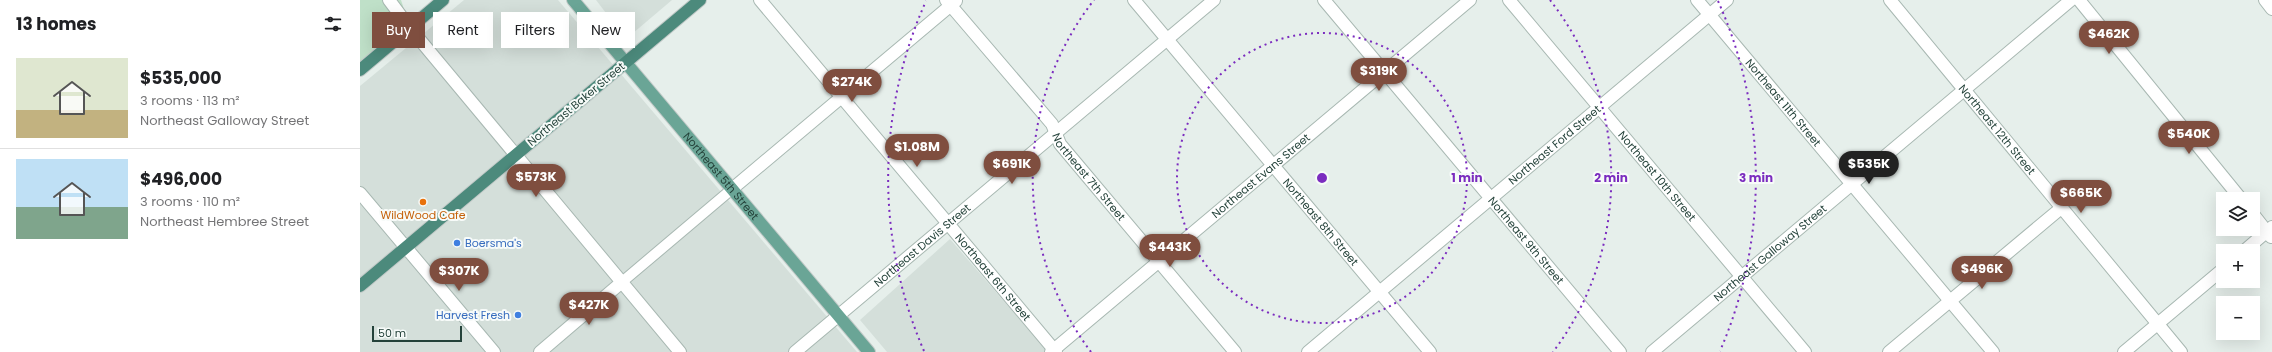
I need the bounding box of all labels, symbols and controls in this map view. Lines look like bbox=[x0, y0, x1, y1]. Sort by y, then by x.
text: 13 homes bbox=[16, 12, 97, 36]
chip: Buy bbox=[372, 12, 425, 48]
chip: Rent bbox=[433, 12, 493, 48]
chip: Filters bbox=[501, 12, 569, 48]
chip: New bbox=[577, 12, 635, 48]
icon: filters bbox=[322, 13, 344, 35]
pin: $462K bbox=[2081, 21, 2137, 55]
text: $462K bbox=[2088, 24, 2130, 43]
street label: Northeast 11th Street bbox=[1742, 55, 1825, 150]
street label: Northeast Baker Street bbox=[524, 58, 628, 150]
pin: $319K bbox=[1351, 58, 1407, 92]
text: $319K bbox=[1360, 61, 1398, 80]
text: $535,000 bbox=[140, 66, 222, 90]
pin: $274K bbox=[824, 69, 880, 103]
text: $274K bbox=[832, 72, 872, 91]
icon: home bbox=[48, 74, 96, 122]
street label: Northeast 12th Street bbox=[1955, 81, 2039, 178]
text: 3 rooms · 113 m² bbox=[140, 91, 240, 110]
street label: Northeast Ford Street bbox=[1505, 101, 1604, 188]
text: Northeast Galloway Street bbox=[140, 111, 309, 130]
pin: $540K bbox=[2161, 121, 2217, 155]
text: $540K bbox=[2167, 124, 2211, 143]
street label: Northeast 10th Street bbox=[1614, 127, 1700, 225]
street label: Northeast 5th Street bbox=[679, 129, 763, 223]
street label: Northeast Evans Street bbox=[1208, 130, 1313, 222]
street label: Northeast 7th Street bbox=[1048, 131, 1129, 224]
pin: $1.08M bbox=[884, 134, 950, 168]
text: $1.08M bbox=[894, 137, 940, 156]
pin: $691K bbox=[984, 151, 1040, 185]
pin: $535K bbox=[1841, 151, 1897, 185]
text: $691K bbox=[993, 154, 1031, 173]
text: $535K bbox=[1848, 154, 1890, 173]
pin: $573K bbox=[508, 164, 564, 198]
text: $496,000 bbox=[140, 167, 222, 191]
text: $573K bbox=[516, 167, 556, 186]
text: 1 min bbox=[1451, 169, 1483, 186]
text: 2 min bbox=[1594, 169, 1628, 186]
text: 3 min bbox=[1739, 169, 1773, 186]
centre of rings bbox=[1315, 171, 1329, 185]
icon: home bbox=[48, 175, 96, 223]
street label: Northeast 8th Street bbox=[1279, 175, 1362, 269]
pin: $665K bbox=[2053, 180, 2109, 214]
text: $665K bbox=[2060, 183, 2102, 202]
text: 3 rooms · 110 m² bbox=[140, 192, 240, 211]
map controls bbox=[2216, 192, 2260, 340]
button: layers bbox=[2216, 192, 2260, 236]
street label: Northeast 9th Street bbox=[1485, 193, 1568, 288]
marker: WildWood Cafe bbox=[418, 197, 428, 207]
street label: Northeast Davis Street bbox=[870, 200, 974, 291]
street label: Northeast Galloway Street bbox=[1710, 201, 1830, 305]
place label: WildWood Cafe bbox=[380, 207, 466, 223]
text: Northeast Hembree Street bbox=[140, 212, 309, 231]
street label: Northeast 6th Street bbox=[951, 230, 1035, 324]
pin: $443K bbox=[1142, 234, 1198, 268]
place label: Boersma's bbox=[465, 235, 522, 251]
text: $443K bbox=[1148, 237, 1192, 256]
marker: Boersma's bbox=[452, 238, 462, 248]
button: + bbox=[2216, 244, 2260, 288]
pin: $496K bbox=[1954, 256, 2010, 290]
pin: $307K bbox=[431, 258, 487, 292]
text: $496K bbox=[1961, 259, 2003, 278]
text: $307K bbox=[439, 261, 479, 280]
pin: $427K bbox=[561, 292, 617, 326]
text: $427K bbox=[569, 295, 609, 314]
button: − bbox=[2216, 296, 2260, 340]
place label: Harvest Fresh bbox=[436, 307, 510, 323]
marker: Harvest Fresh bbox=[513, 310, 523, 320]
scale bar bbox=[372, 324, 462, 343]
text: 50 m bbox=[378, 325, 406, 341]

